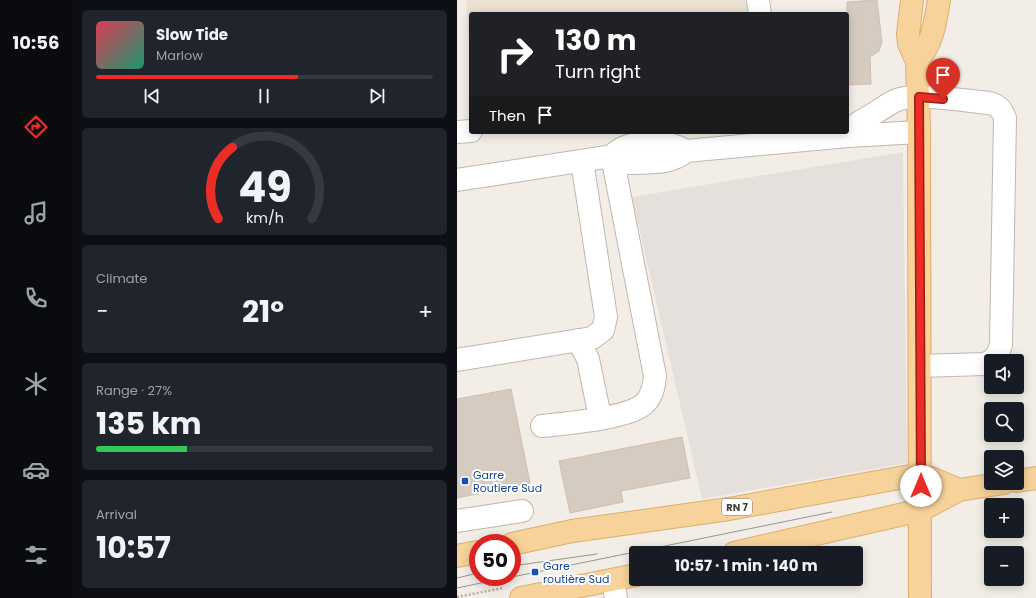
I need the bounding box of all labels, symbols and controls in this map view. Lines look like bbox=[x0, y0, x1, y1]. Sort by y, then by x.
text: 130 m bbox=[555, 21, 636, 60]
text: Slow Tide bbox=[156, 24, 228, 45]
icon: right bbox=[489, 28, 541, 80]
text: 10:56 bbox=[13, 30, 59, 55]
text: Marlow bbox=[156, 46, 203, 65]
pin bbox=[926, 58, 960, 99]
text: Turn right bbox=[555, 59, 641, 84]
icon: arrive bbox=[932, 64, 954, 86]
icon: previous bbox=[141, 85, 163, 107]
icon: pause bbox=[253, 85, 275, 107]
icon: next bbox=[366, 85, 388, 107]
icon: arrive bbox=[534, 104, 556, 126]
text: Then bbox=[489, 105, 526, 126]
icon: directions bbox=[22, 113, 50, 141]
text: 49 bbox=[238, 158, 291, 217]
icon: music bbox=[22, 199, 50, 227]
text: km/h bbox=[245, 208, 284, 228]
text: Climate bbox=[96, 269, 147, 288]
icon: phone bbox=[22, 284, 50, 312]
text: 21° bbox=[242, 290, 284, 333]
text: − bbox=[96, 296, 108, 327]
text: + bbox=[418, 296, 433, 327]
map controls bbox=[984, 354, 1024, 586]
button: sound bbox=[984, 354, 1024, 394]
icon: climate bbox=[22, 370, 50, 398]
text: Range · 27% bbox=[96, 381, 172, 400]
text: 135 km bbox=[96, 402, 202, 445]
button: search bbox=[984, 402, 1024, 442]
button: layers bbox=[984, 450, 1024, 490]
icon: car bbox=[22, 456, 50, 484]
position arrow bbox=[900, 465, 942, 507]
place label: Garre Routiere Sud bbox=[473, 467, 542, 496]
marker: Garre Routiere Sud bbox=[460, 476, 470, 486]
button: + bbox=[984, 498, 1024, 538]
road number: RN 7 bbox=[722, 499, 752, 515]
text: Arrival bbox=[96, 505, 137, 524]
text: 10:57 bbox=[96, 526, 171, 569]
speed limit sign: 50 bbox=[469, 534, 521, 586]
icon: filters bbox=[22, 541, 50, 569]
button: − bbox=[984, 546, 1024, 586]
text: 10:57 · 1 min · 140 m bbox=[674, 555, 818, 576]
place label: Gare routière Sud bbox=[543, 558, 610, 587]
marker: Gare routière Sud bbox=[530, 567, 540, 577]

